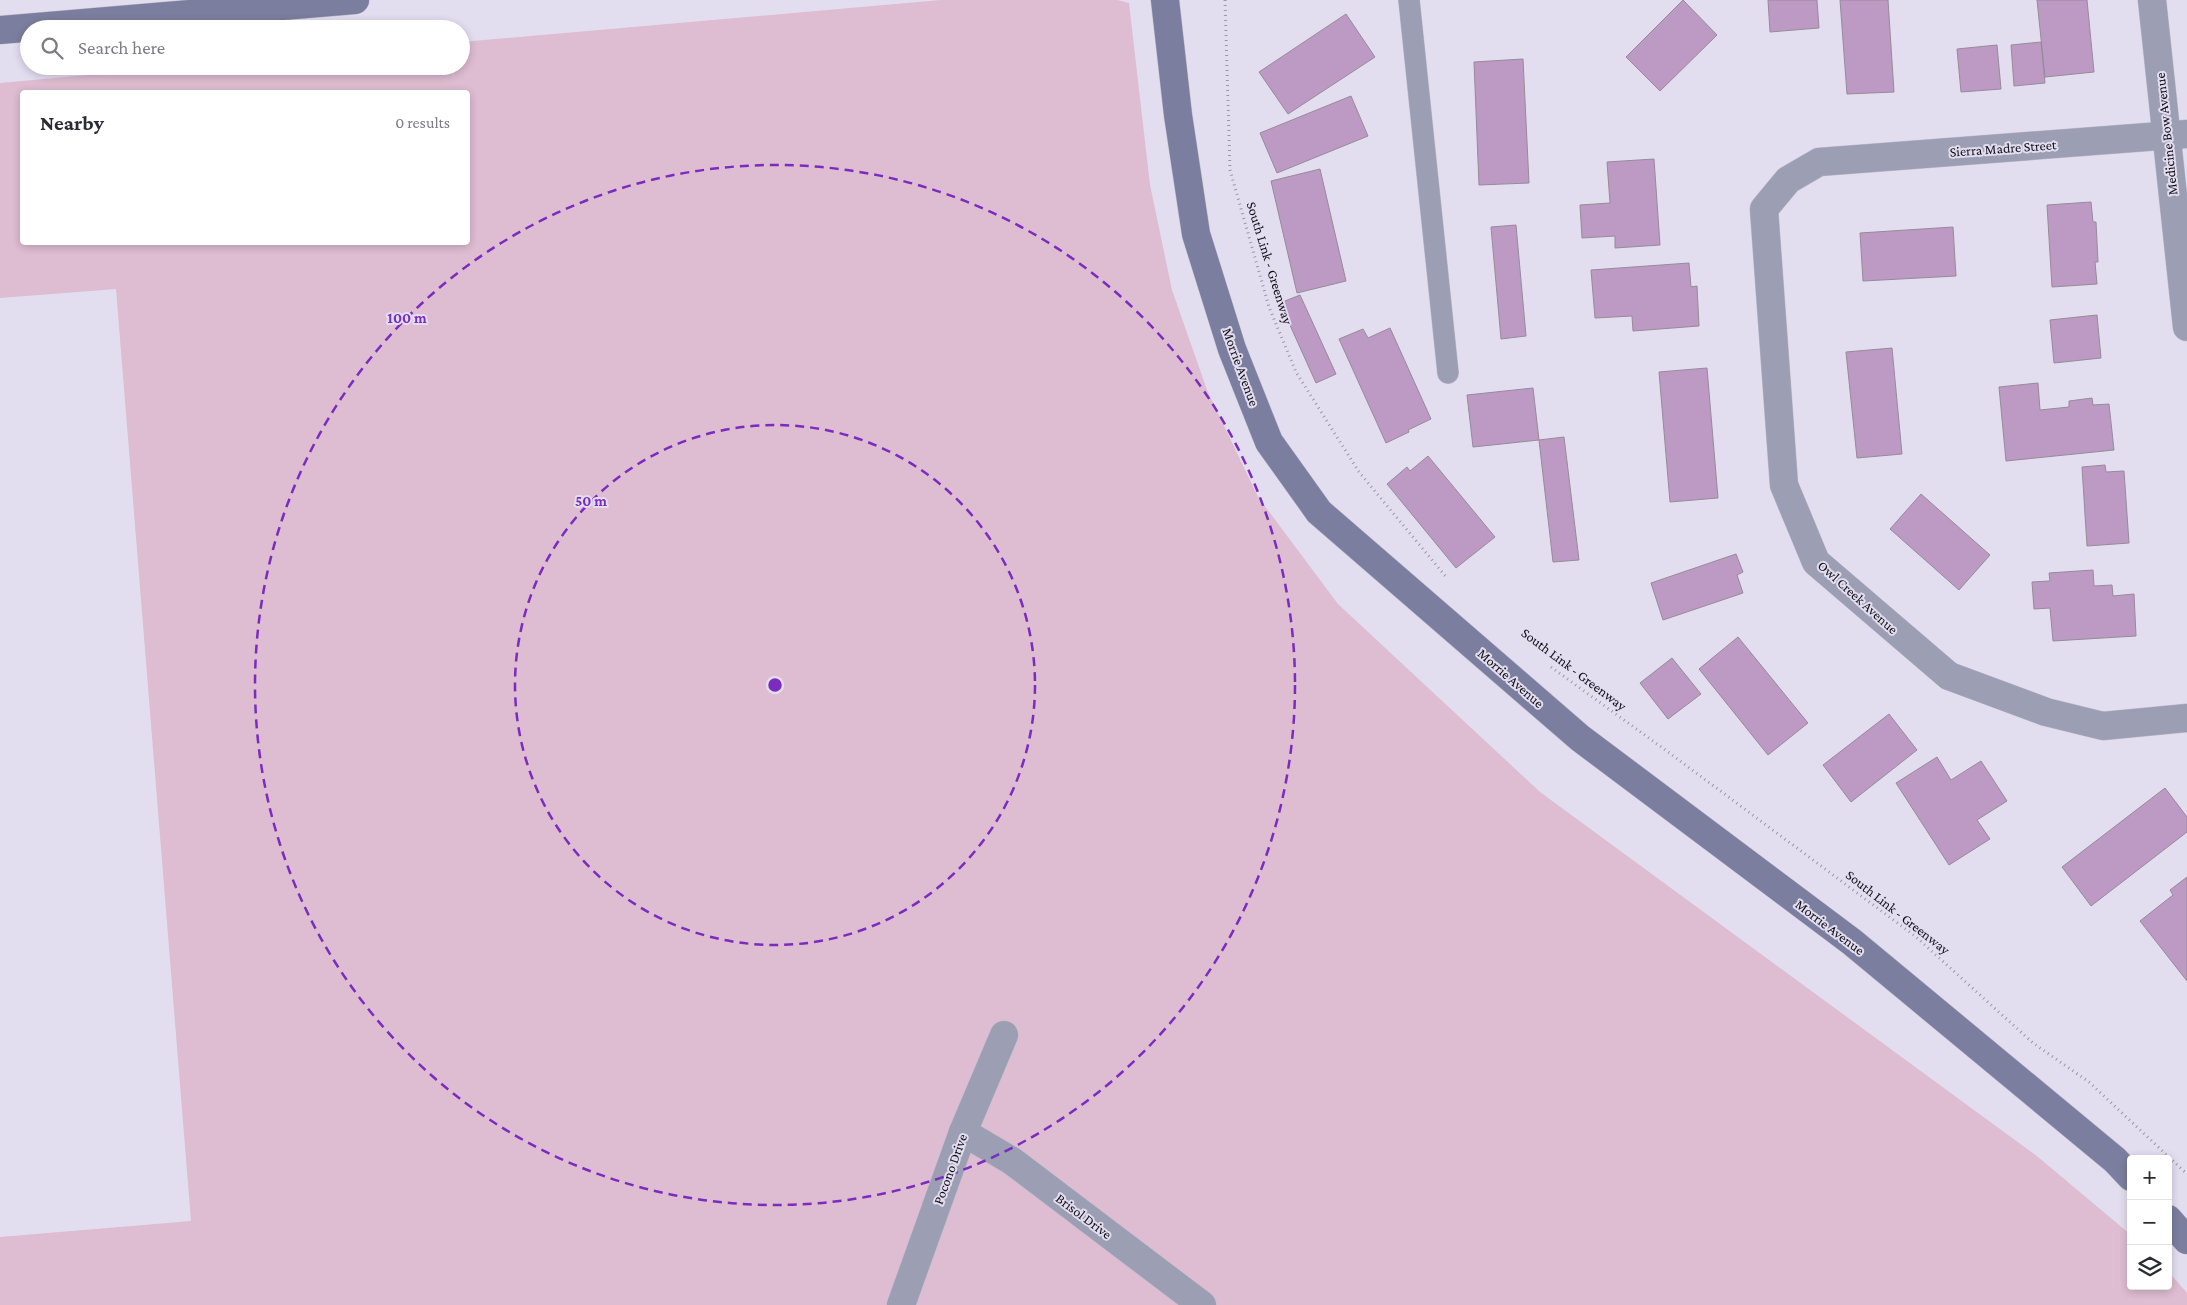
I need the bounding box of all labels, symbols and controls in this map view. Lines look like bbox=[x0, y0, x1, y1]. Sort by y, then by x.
search box bbox=[20, 20, 470, 75]
icon: search bbox=[38, 34, 66, 62]
text: Search here bbox=[78, 37, 165, 58]
street label: Medicine Bow Avenue bbox=[2152, 72, 2180, 196]
text: Nearby bbox=[40, 111, 104, 135]
text: 0 results bbox=[395, 114, 450, 131]
street label: Sierra Madre Street bbox=[1949, 136, 2057, 160]
street label: South Link - Greenway bbox=[1244, 200, 1296, 327]
text: 100 m bbox=[387, 310, 427, 326]
street label: Morrie Avenue bbox=[1219, 326, 1263, 408]
text: 50 m bbox=[575, 493, 607, 509]
street label: Owl Creek Avenue bbox=[1815, 557, 1901, 637]
street label: South Link - Greenway bbox=[1518, 624, 1630, 714]
street label: Morrie Avenue bbox=[1475, 645, 1547, 711]
centre of rings bbox=[766, 676, 784, 694]
street label: South Link - Greenway bbox=[1843, 867, 1954, 958]
street label: Morrie Avenue bbox=[1792, 896, 1868, 958]
street label: Pocono Drive bbox=[930, 1132, 970, 1206]
map controls bbox=[2127, 1155, 2172, 1290]
button: + bbox=[2127, 1155, 2172, 1200]
street label: Brisol Drive bbox=[1053, 1190, 1115, 1242]
button: − bbox=[2127, 1200, 2172, 1245]
button: layers bbox=[2127, 1245, 2172, 1290]

